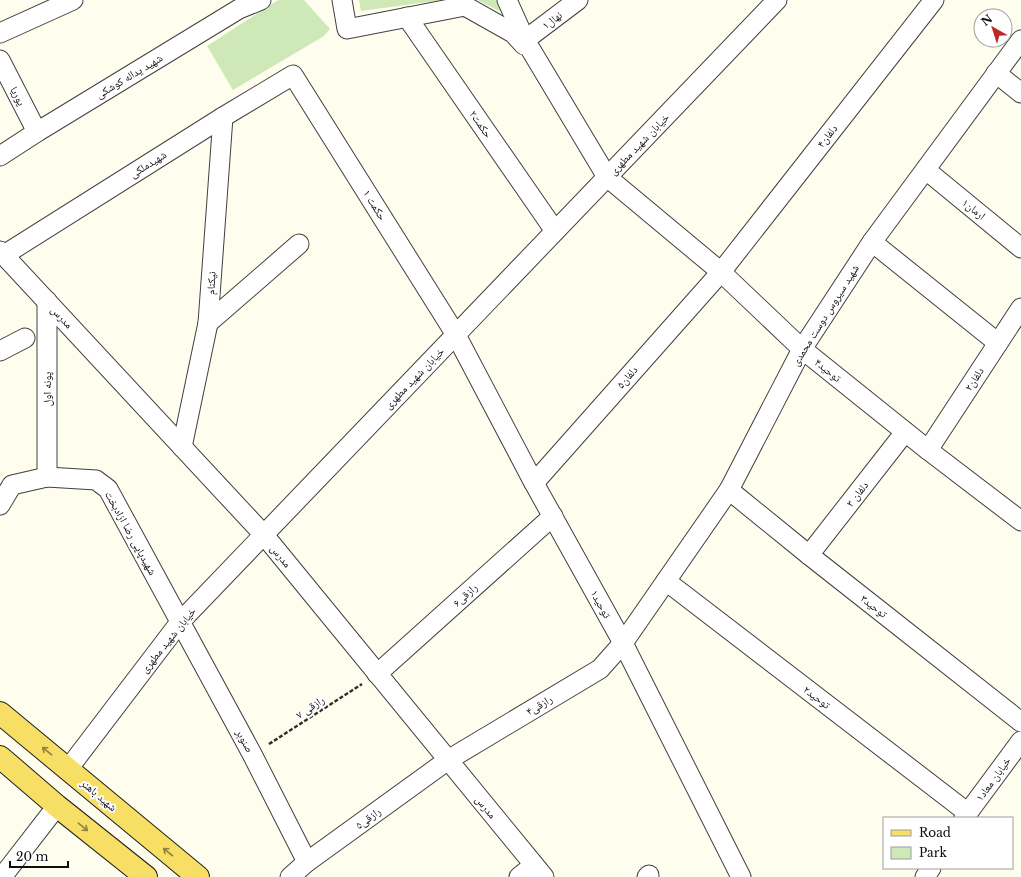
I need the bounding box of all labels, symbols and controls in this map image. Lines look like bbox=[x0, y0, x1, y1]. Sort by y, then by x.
street label: نهال۱ bbox=[539, 8, 565, 32]
north arrow bbox=[973, 8, 1013, 48]
text: N bbox=[978, 11, 996, 29]
street label: شهید یداله کوشکی bbox=[93, 51, 165, 101]
street label: پوریا bbox=[7, 84, 29, 108]
street label: حکمت۲ bbox=[467, 107, 495, 141]
street label: خیابان شهید مطهری bbox=[606, 110, 672, 178]
street label: دلفان۴ bbox=[814, 121, 841, 150]
street label: شهیدملکی bbox=[127, 147, 169, 181]
street label: حکمت ۱ bbox=[360, 187, 390, 223]
street label: ارمان۱ bbox=[959, 195, 989, 223]
street label: شهید سیروس دوست محمدی bbox=[788, 262, 862, 368]
street label: نیکنام bbox=[203, 271, 219, 295]
street label: مدرس bbox=[48, 303, 76, 331]
street label: خیابان شهید مطهری bbox=[381, 344, 447, 412]
street label: توحید۴ bbox=[812, 355, 845, 385]
street label: دلفان۵ bbox=[613, 363, 641, 391]
street label: دلفان۲ bbox=[961, 364, 987, 393]
street label: پونه اول bbox=[40, 372, 54, 406]
street label: دلفان ۳ bbox=[843, 478, 872, 510]
street label: شهیدپاپی رضا ازادبخت bbox=[102, 489, 160, 577]
street label: مدرس bbox=[267, 542, 295, 570]
street label: رازقی۶ bbox=[450, 580, 480, 610]
street label: توحید۱ bbox=[588, 587, 615, 621]
street label: توحید۳ bbox=[858, 591, 891, 621]
street label: خیابان شهید مطهری bbox=[137, 604, 199, 676]
street label: توحید۲ bbox=[801, 682, 834, 712]
street label: رازقی۴ bbox=[523, 692, 555, 718]
street label: رازقی ۷ bbox=[293, 693, 327, 721]
street label: صنوبر bbox=[233, 726, 257, 755]
one-way arrow bbox=[41, 747, 52, 756]
street label: خیابان معاد۱ bbox=[972, 754, 1014, 804]
street label: شهید باهنر bbox=[77, 775, 120, 814]
street label: مدرس bbox=[472, 793, 500, 821]
street label: رازقی۵ bbox=[352, 804, 384, 832]
legend bbox=[883, 817, 1013, 869]
one-way arrow bbox=[78, 823, 89, 832]
text: Road bbox=[919, 825, 951, 840]
scale bar bbox=[10, 843, 68, 869]
text: Park bbox=[919, 845, 947, 860]
one-way arrow bbox=[163, 848, 174, 857]
text: 20 m bbox=[16, 849, 48, 864]

